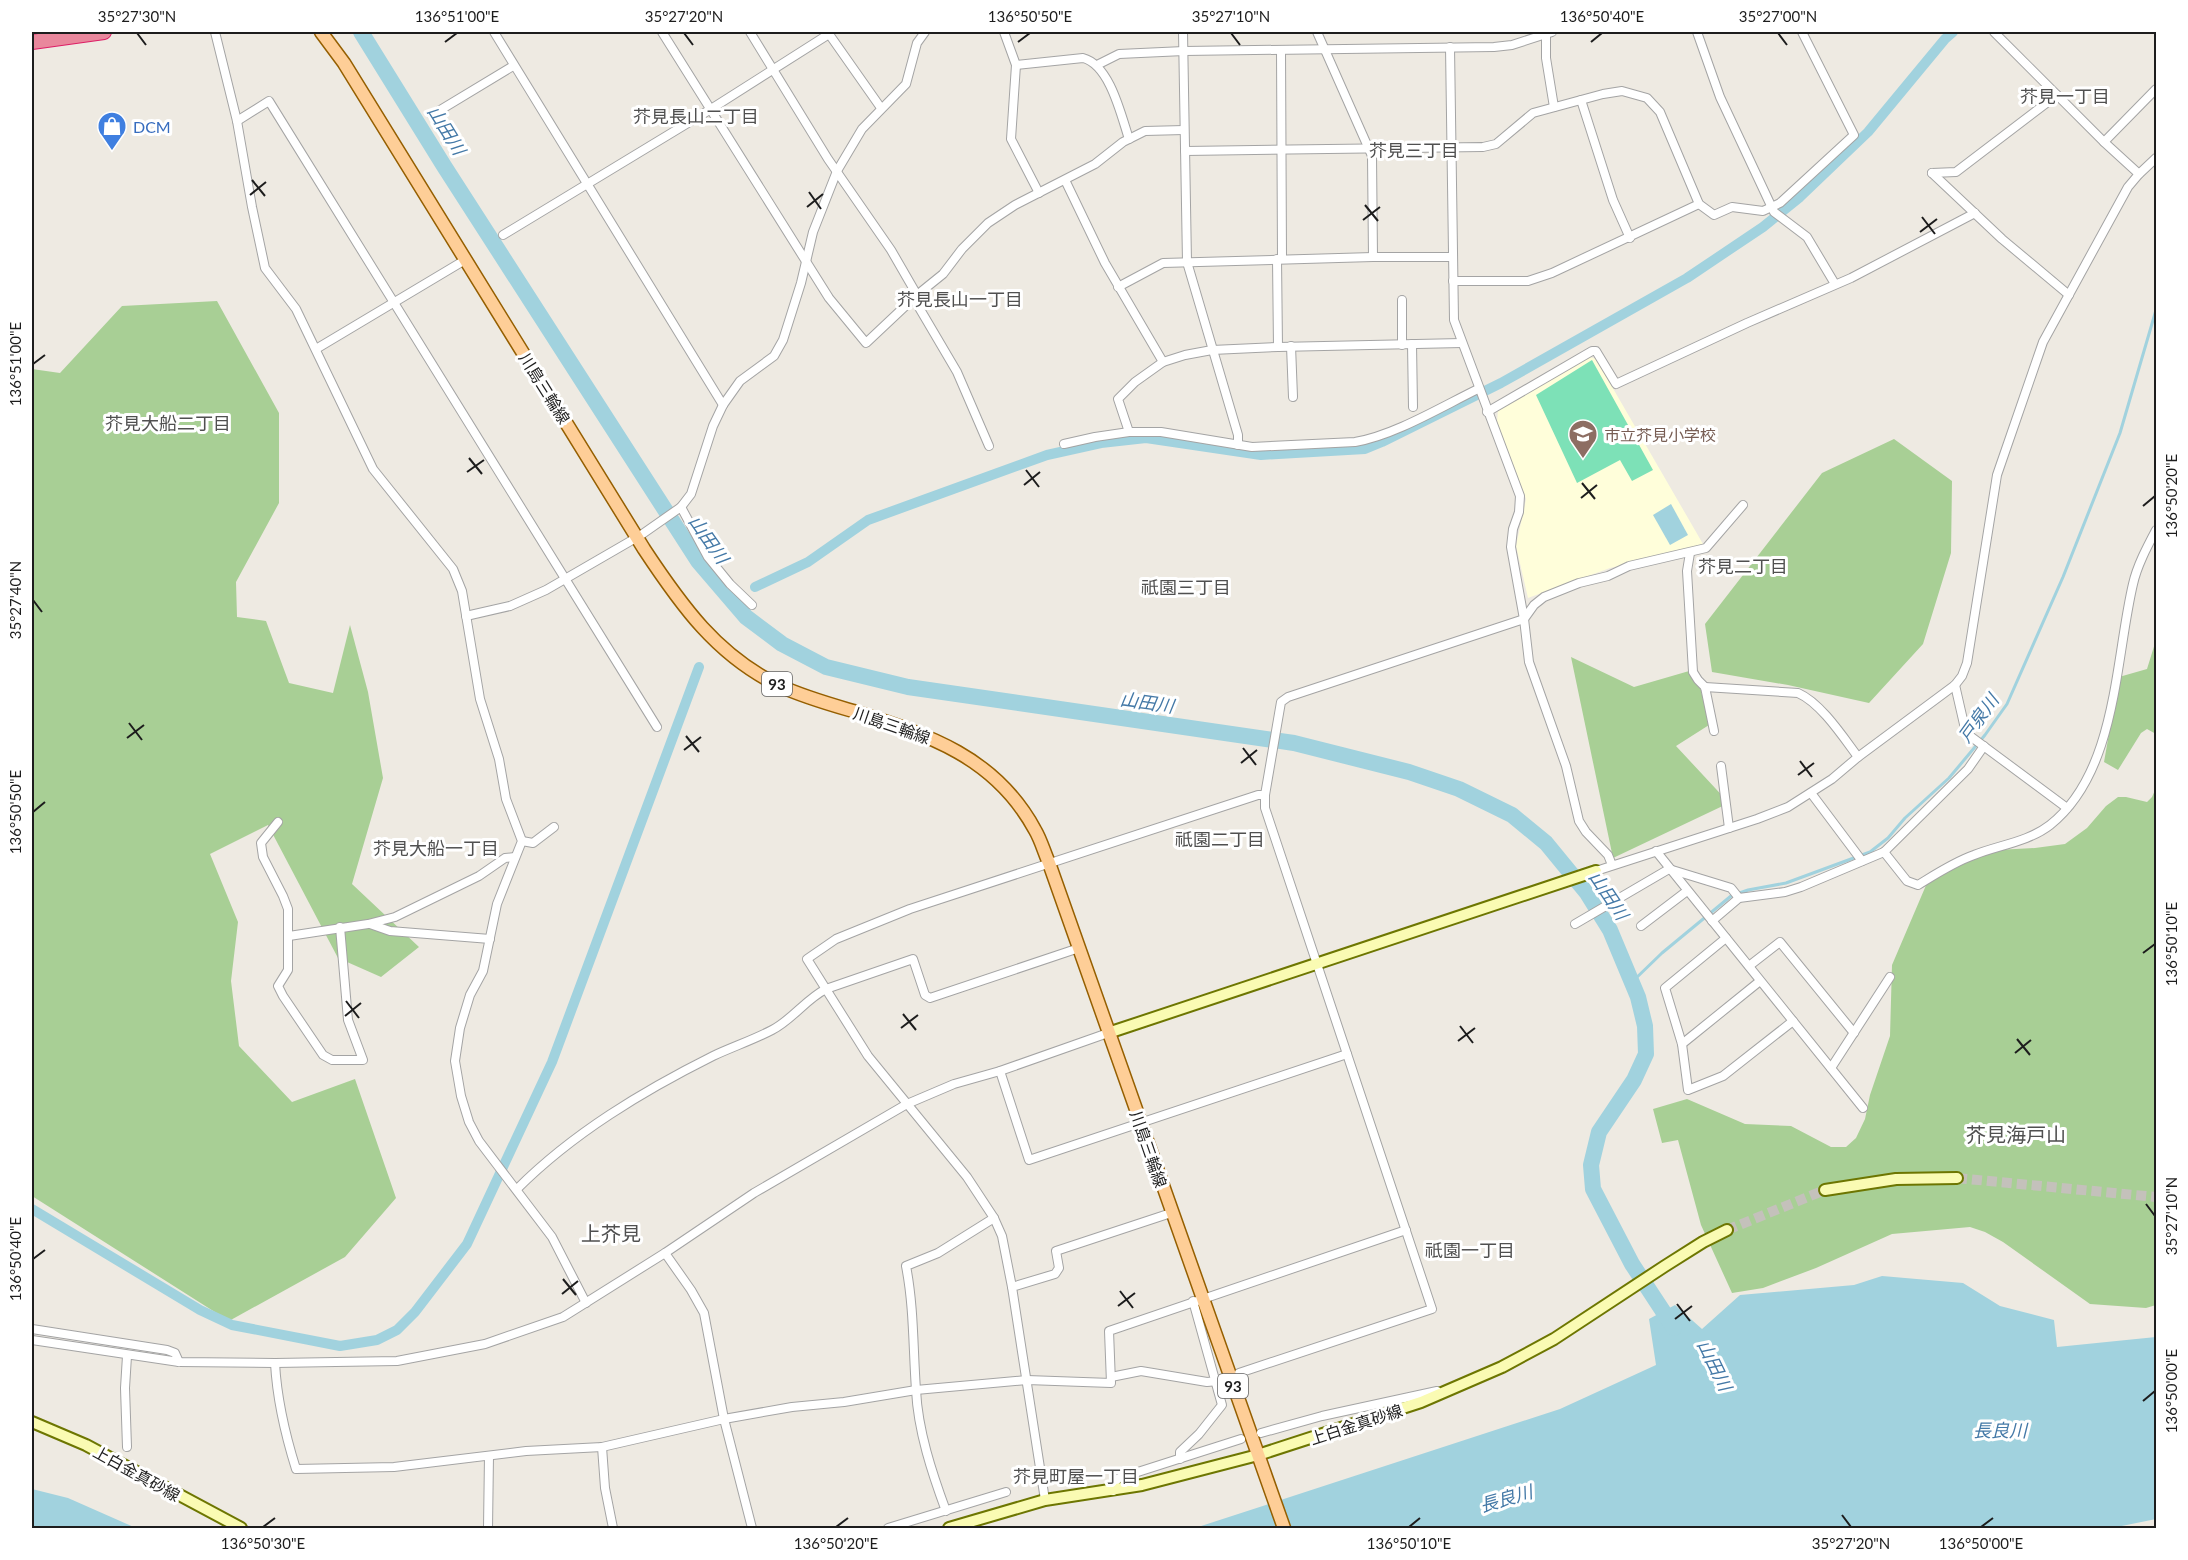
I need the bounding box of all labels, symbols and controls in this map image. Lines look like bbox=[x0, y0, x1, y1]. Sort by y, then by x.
text: 35°27'30"N bbox=[98, 7, 176, 25]
text: 136°51'00"E bbox=[415, 7, 499, 25]
text: 35°27'20"N bbox=[645, 7, 723, 25]
text: 136°50'50"E bbox=[988, 7, 1072, 25]
text: 35°27'10"N bbox=[1192, 7, 1270, 25]
text: 136°50'40"E bbox=[1560, 7, 1644, 25]
text: 35°27'00"N bbox=[1739, 7, 1817, 25]
district label: 芥見一丁目 bbox=[2020, 85, 2110, 107]
water label: 山田川 bbox=[423, 101, 472, 160]
district label: 芥見長山二丁目 bbox=[633, 105, 759, 127]
shop icon: DCM bbox=[96, 110, 128, 152]
place label: DCM bbox=[133, 117, 171, 136]
district label: 芥見三丁目 bbox=[1369, 139, 1459, 161]
district label: 芥見長山一丁目 bbox=[897, 288, 1023, 310]
text: 136°51'00"E bbox=[6, 322, 24, 406]
street label: 川島三輪線 bbox=[516, 349, 574, 427]
district label: 芥見大船二丁目 bbox=[105, 412, 231, 434]
school or university icon: 市立芥見小学校 bbox=[1567, 418, 1599, 460]
place label: 市立芥見小学校 bbox=[1604, 425, 1716, 444]
text: 136°50'20"E bbox=[2162, 454, 2180, 538]
water label: 山田川 bbox=[685, 511, 735, 569]
district label: 芥見二丁目 bbox=[1698, 555, 1788, 577]
text: 35°27'40"N bbox=[6, 561, 24, 639]
district label: 祇園三丁目 bbox=[1141, 576, 1231, 598]
road number: 93 bbox=[762, 672, 792, 696]
water label: 山田川 bbox=[1119, 687, 1177, 717]
water label: 戸泉川 bbox=[1953, 688, 2004, 746]
street label: 川島三輪線 bbox=[851, 703, 933, 747]
text: 136°50'50"E bbox=[6, 770, 24, 854]
district label: 祇園二丁目 bbox=[1175, 828, 1265, 850]
district label: 芥見大船一丁目 bbox=[373, 837, 499, 859]
water label: 山田川 bbox=[1585, 866, 1634, 925]
text: 136°50'10"E bbox=[2162, 902, 2180, 986]
street label: 川島三輪線 bbox=[1127, 1108, 1171, 1190]
district label: 芥見海戸山 bbox=[1966, 1122, 2066, 1146]
text: 35°27'10"N bbox=[2162, 1177, 2180, 1255]
text: 136°50'40"E bbox=[6, 1217, 24, 1301]
district label: 上芥見 bbox=[581, 1221, 641, 1245]
district label: 祇園一丁目 bbox=[1425, 1239, 1515, 1261]
water label: 山田川 bbox=[1693, 1336, 1738, 1396]
text: 136°50'00"E bbox=[2162, 1349, 2180, 1433]
road number: 93 bbox=[1218, 1374, 1248, 1398]
street label: 上白金真砂線 bbox=[1307, 1400, 1405, 1448]
water label: 長良川 bbox=[1973, 1419, 2029, 1441]
street label: 上白金真砂線 bbox=[90, 1441, 184, 1505]
district label: 芥見町屋一丁目 bbox=[1013, 1465, 1139, 1487]
water label: 長良川 bbox=[1477, 1479, 1537, 1516]
text: 136°50'30"E bbox=[221, 1534, 305, 1552]
text: 136°50'20"E bbox=[794, 1534, 878, 1552]
text: 136°50'10"E bbox=[1367, 1534, 1451, 1552]
text: 35°27'20"N bbox=[1812, 1534, 1890, 1552]
text: 136°50'00"E bbox=[1939, 1534, 2023, 1552]

